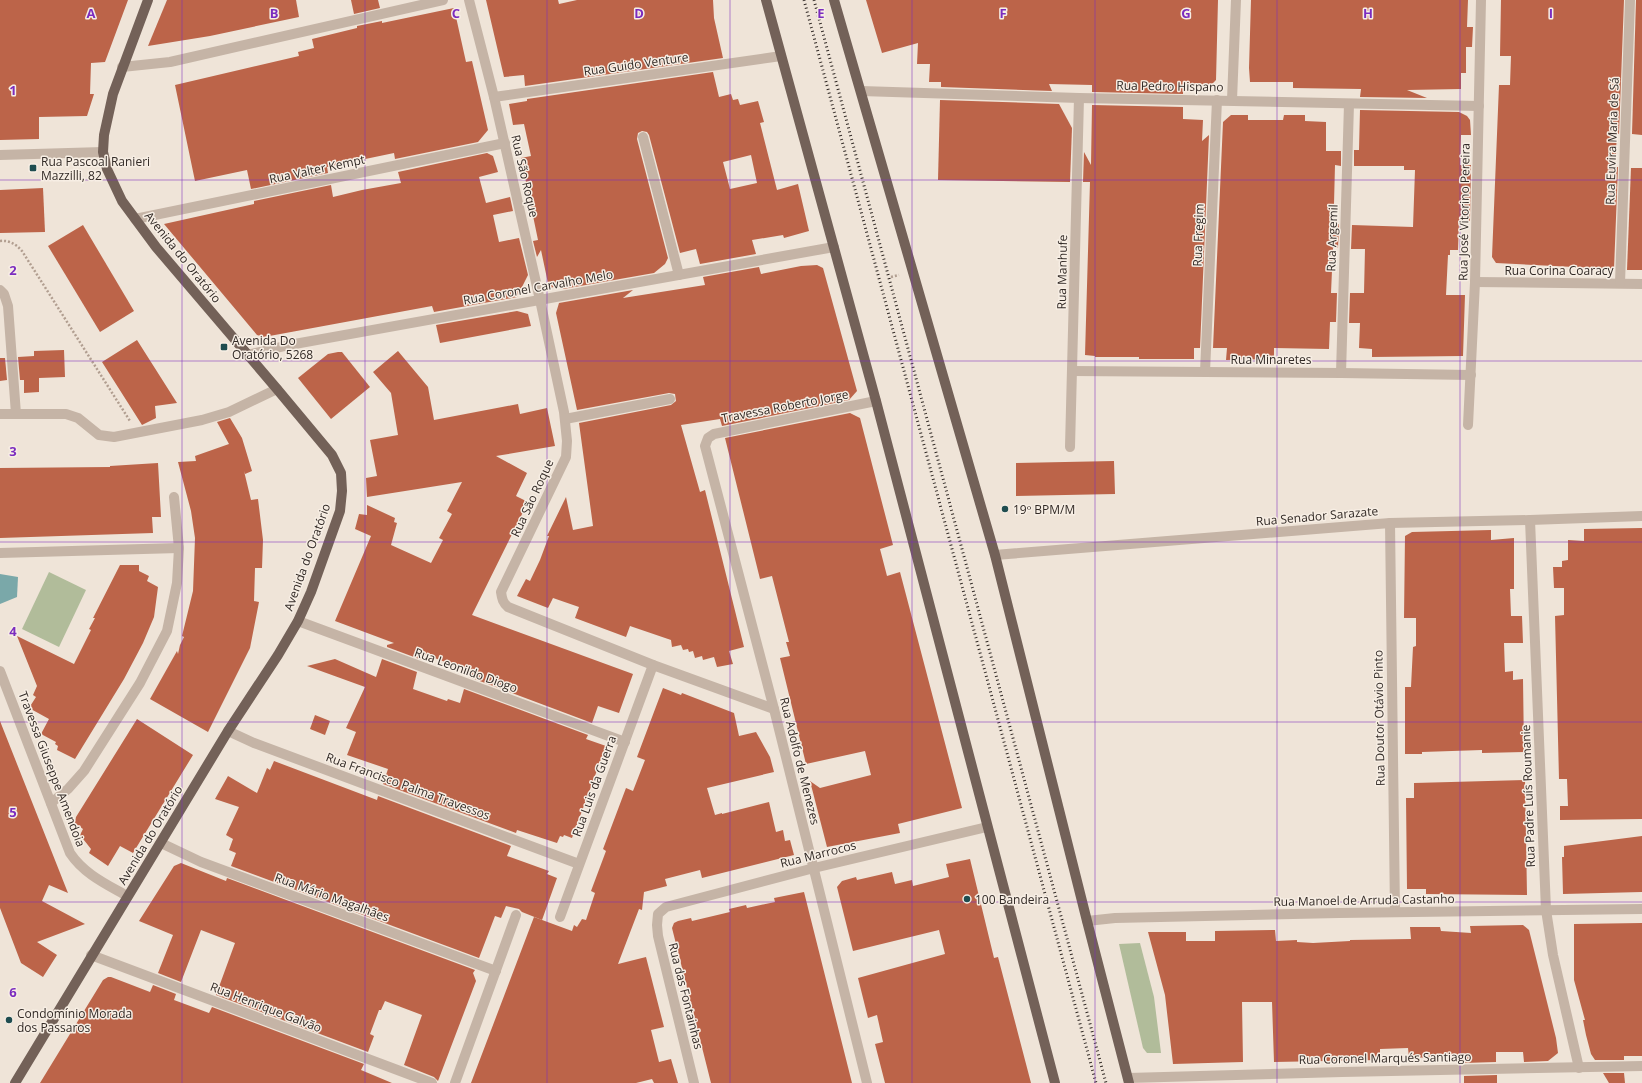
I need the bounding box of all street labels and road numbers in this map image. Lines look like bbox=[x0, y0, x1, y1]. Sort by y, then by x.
street label: Rua Guido Venture bbox=[582, 48, 690, 80]
street label: Rua Pedro Hispano bbox=[1116, 77, 1224, 95]
street label: Rua Euvira Maria de Sá bbox=[1601, 77, 1623, 205]
street label: Rua São Roque bbox=[507, 133, 543, 219]
street label: Rua José Vitorino Pereira bbox=[1454, 143, 1474, 281]
street label: Rua Valter Kempt bbox=[268, 151, 366, 187]
street label: Rua Fregim bbox=[1188, 203, 1208, 267]
street label: Rua Argemil bbox=[1322, 204, 1342, 272]
street label: Avenida do Oratório bbox=[141, 208, 225, 306]
street label: Rua Manhufe bbox=[1053, 234, 1071, 310]
street label: Rua Corina Coaracy bbox=[1504, 262, 1615, 279]
street label: Rua Coronel Carvalho Melo bbox=[462, 265, 614, 309]
street label: Rua Minaretes bbox=[1231, 351, 1312, 368]
street label: Travessa Roberto Jorge bbox=[720, 385, 850, 427]
street label: Rua São Roque bbox=[507, 456, 558, 540]
street label: Avenida do Oratório bbox=[280, 501, 334, 613]
street label: Rua Senador Sarazate bbox=[1255, 502, 1379, 530]
street label: Rua Leonildo Diogo bbox=[412, 643, 520, 697]
street label: Rua Doutor Otávio Pinto bbox=[1369, 650, 1389, 786]
street label: Travessa Giuseppe Amendoia bbox=[14, 689, 90, 849]
street label: Rua Adolfo de Menezes bbox=[776, 695, 824, 827]
street label: Rua Padre Luís Roumanie bbox=[1517, 724, 1539, 868]
street label: Rua Luis da Guerra bbox=[568, 733, 620, 839]
street label: Rua Francisco Palma Travessos bbox=[324, 748, 493, 824]
street label: Avenida do Oratório bbox=[114, 782, 186, 888]
street label: Rua Marrocos bbox=[778, 836, 858, 872]
street label: Rua Mário Magalhães bbox=[272, 868, 392, 926]
street label: Rua Manoel de Arruda Castanho bbox=[1273, 890, 1455, 910]
street label: Rua das Fontainhas bbox=[665, 941, 708, 1051]
street label: Rua Henrique Galvão bbox=[208, 978, 324, 1036]
street label: Rua Coronel Marqués Santiago bbox=[1299, 1048, 1471, 1068]

